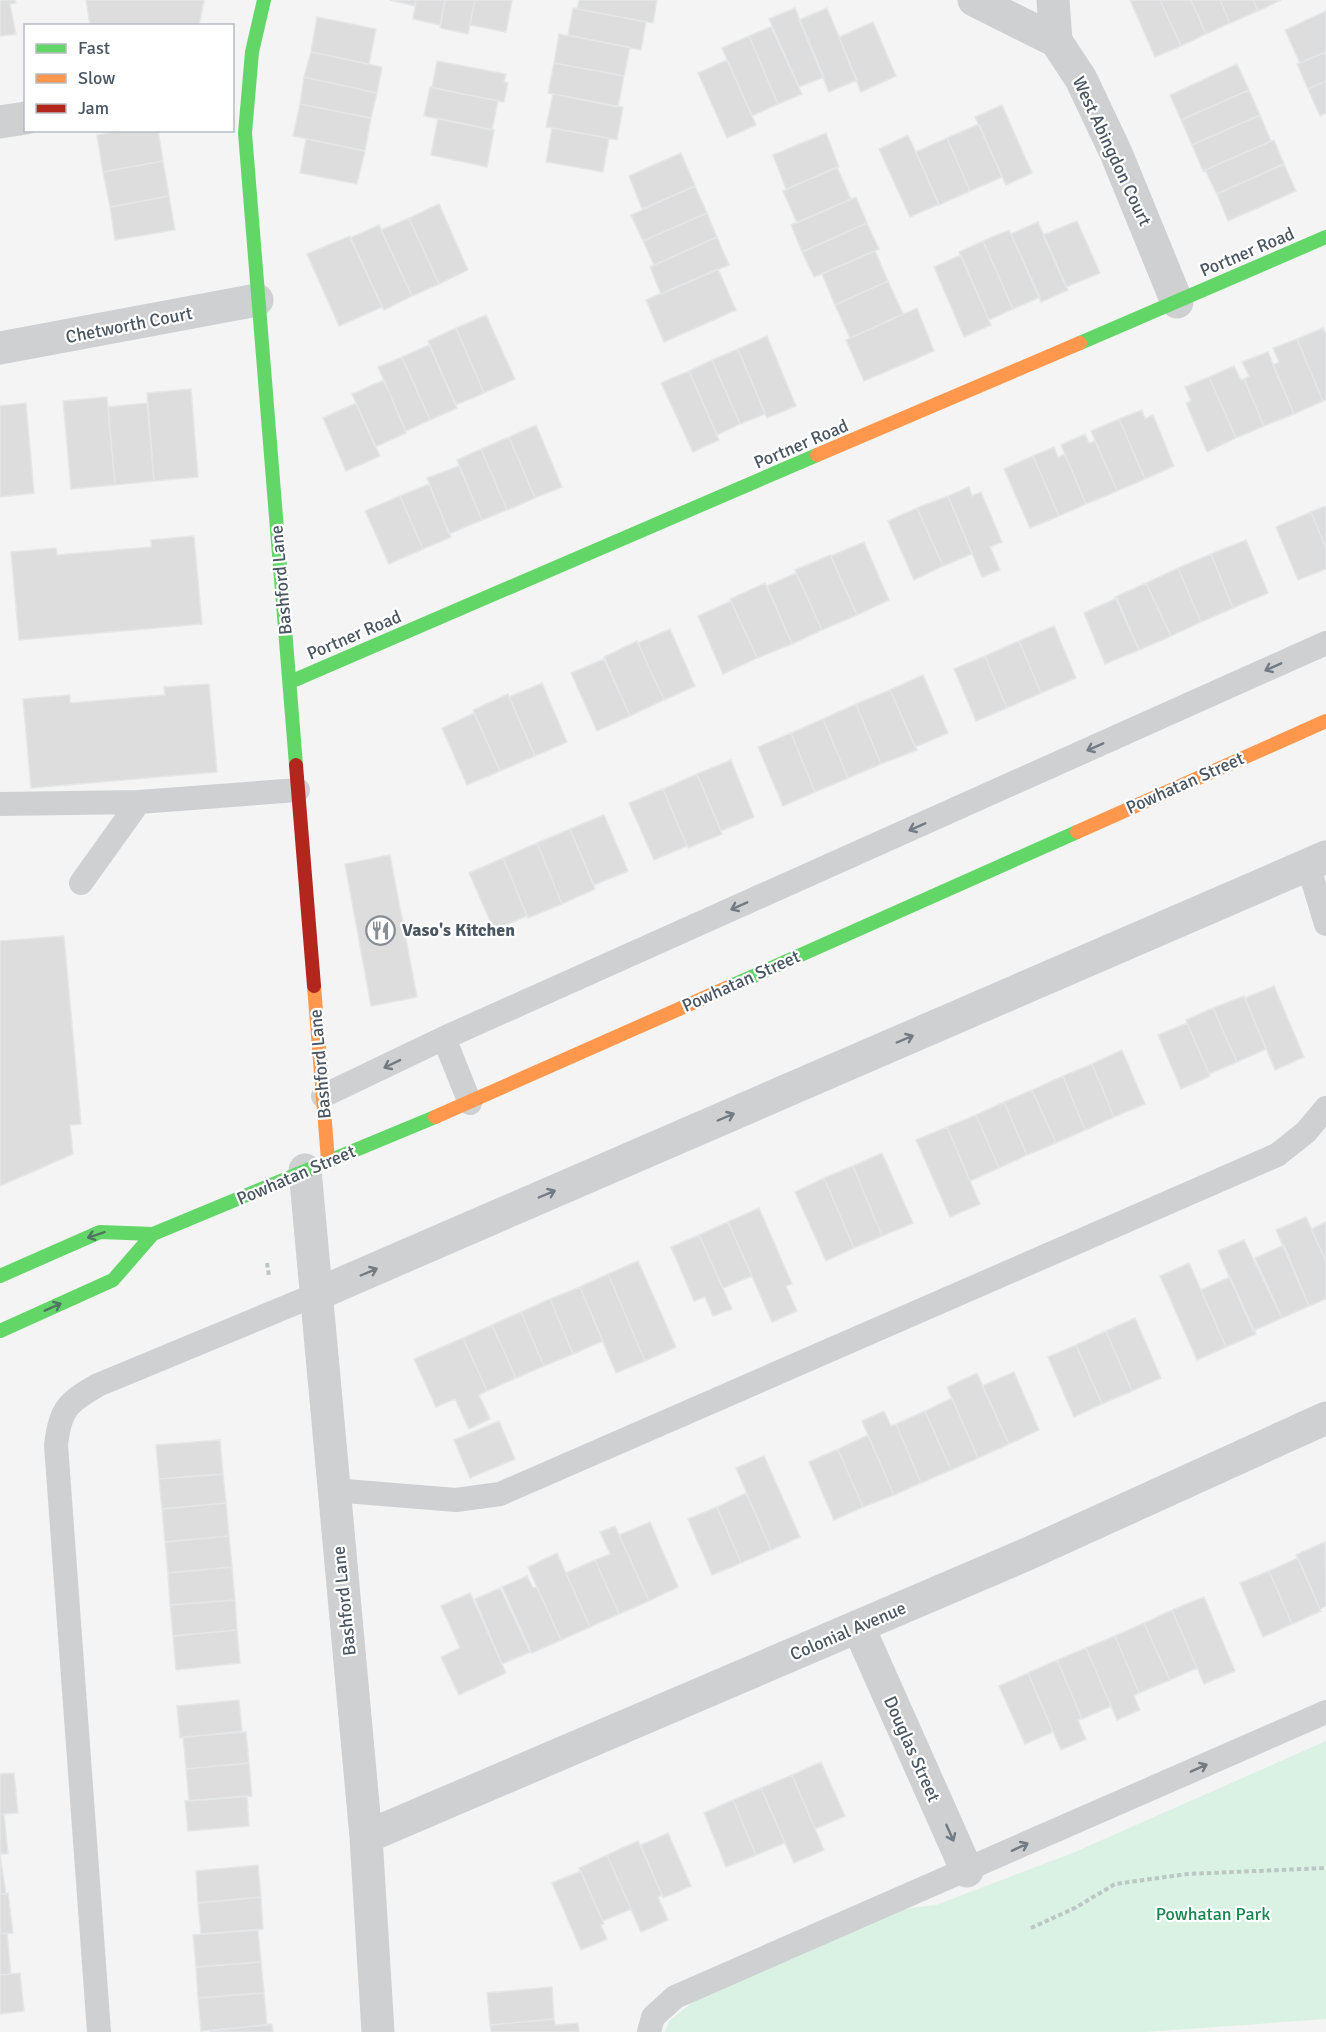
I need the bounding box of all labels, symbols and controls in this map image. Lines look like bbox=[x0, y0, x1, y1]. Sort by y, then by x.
legend bbox=[24, 24, 234, 132]
text: Fast bbox=[78, 37, 110, 59]
text: Slow bbox=[78, 67, 115, 89]
street label: West Abingdon Court bbox=[1068, 73, 1156, 229]
text: Jam bbox=[78, 97, 109, 119]
street label: Portner Road bbox=[1197, 222, 1297, 282]
street label: Chetworth Court bbox=[64, 302, 194, 348]
street label: Portner Road bbox=[751, 414, 851, 474]
street label: Bashford Lane bbox=[265, 524, 297, 636]
street label: Portner Road bbox=[304, 605, 404, 665]
one-way arrow bbox=[1264, 662, 1282, 673]
one-way arrow bbox=[1086, 742, 1104, 753]
street label: Powhatan Street bbox=[1123, 747, 1247, 819]
one-way arrow bbox=[908, 821, 926, 833]
one-way arrow bbox=[730, 901, 748, 913]
restaurant icon: Vaso's Kitchen bbox=[365, 914, 397, 946]
place label: Vaso's Kitchen bbox=[402, 919, 515, 941]
street label: Powhatan Street bbox=[679, 945, 803, 1017]
street label: Bashford Lane bbox=[304, 1008, 336, 1120]
one-way arrow bbox=[896, 1033, 914, 1044]
one-way arrow bbox=[383, 1059, 401, 1071]
one-way arrow bbox=[717, 1110, 735, 1122]
street label: Powhatan Street bbox=[233, 1140, 359, 1210]
one-way arrow bbox=[538, 1188, 556, 1199]
one-way arrow bbox=[87, 1230, 106, 1241]
one-way arrow bbox=[359, 1265, 377, 1277]
one-way arrow bbox=[44, 1301, 62, 1312]
street label: Bashford Lane bbox=[327, 1545, 361, 1657]
street label: Colonial Avenue bbox=[787, 1597, 909, 1665]
street label: Douglas Street bbox=[879, 1693, 945, 1805]
one-way arrow bbox=[1189, 1762, 1207, 1774]
one-way arrow bbox=[945, 1824, 956, 1842]
one-way arrow bbox=[1011, 1841, 1029, 1853]
park label: Powhatan Park bbox=[1156, 1903, 1270, 1925]

